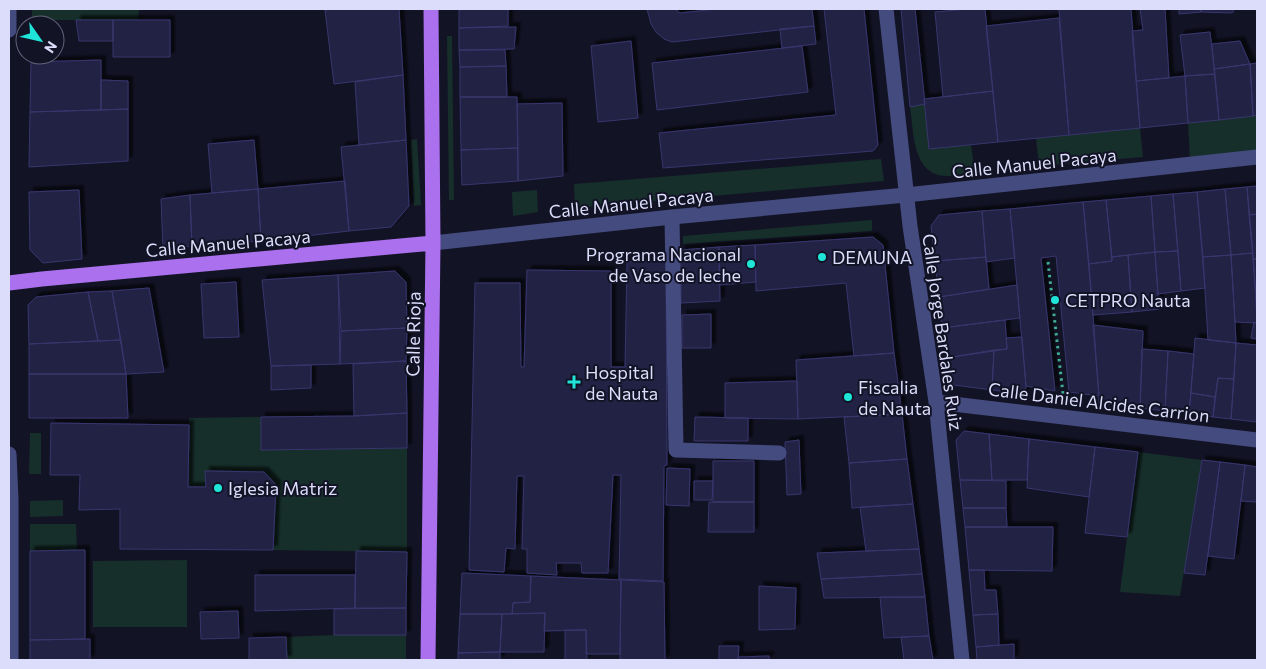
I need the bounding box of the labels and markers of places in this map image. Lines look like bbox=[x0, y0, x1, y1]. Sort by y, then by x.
place label: Programa Nacional de Vaso de leche bbox=[586, 243, 741, 286]
place label: DEMUNA bbox=[832, 246, 912, 268]
marker: DEMUNA bbox=[816, 251, 828, 263]
marker: Programa Nacional de Vaso de leche bbox=[745, 258, 757, 270]
place label: CETPRO Nauta bbox=[1065, 289, 1191, 311]
marker: CETPRO Nauta bbox=[1049, 294, 1061, 306]
place label: Hospital de Nauta bbox=[585, 361, 658, 404]
marker: Hospital de Nauta bbox=[567, 375, 581, 389]
place label: Fiscalia de Nauta bbox=[858, 376, 931, 419]
marker: Fiscalia de Nauta bbox=[842, 391, 854, 403]
place label: Iglesia Matriz bbox=[228, 477, 337, 499]
marker: Iglesia Matriz bbox=[212, 482, 224, 494]

